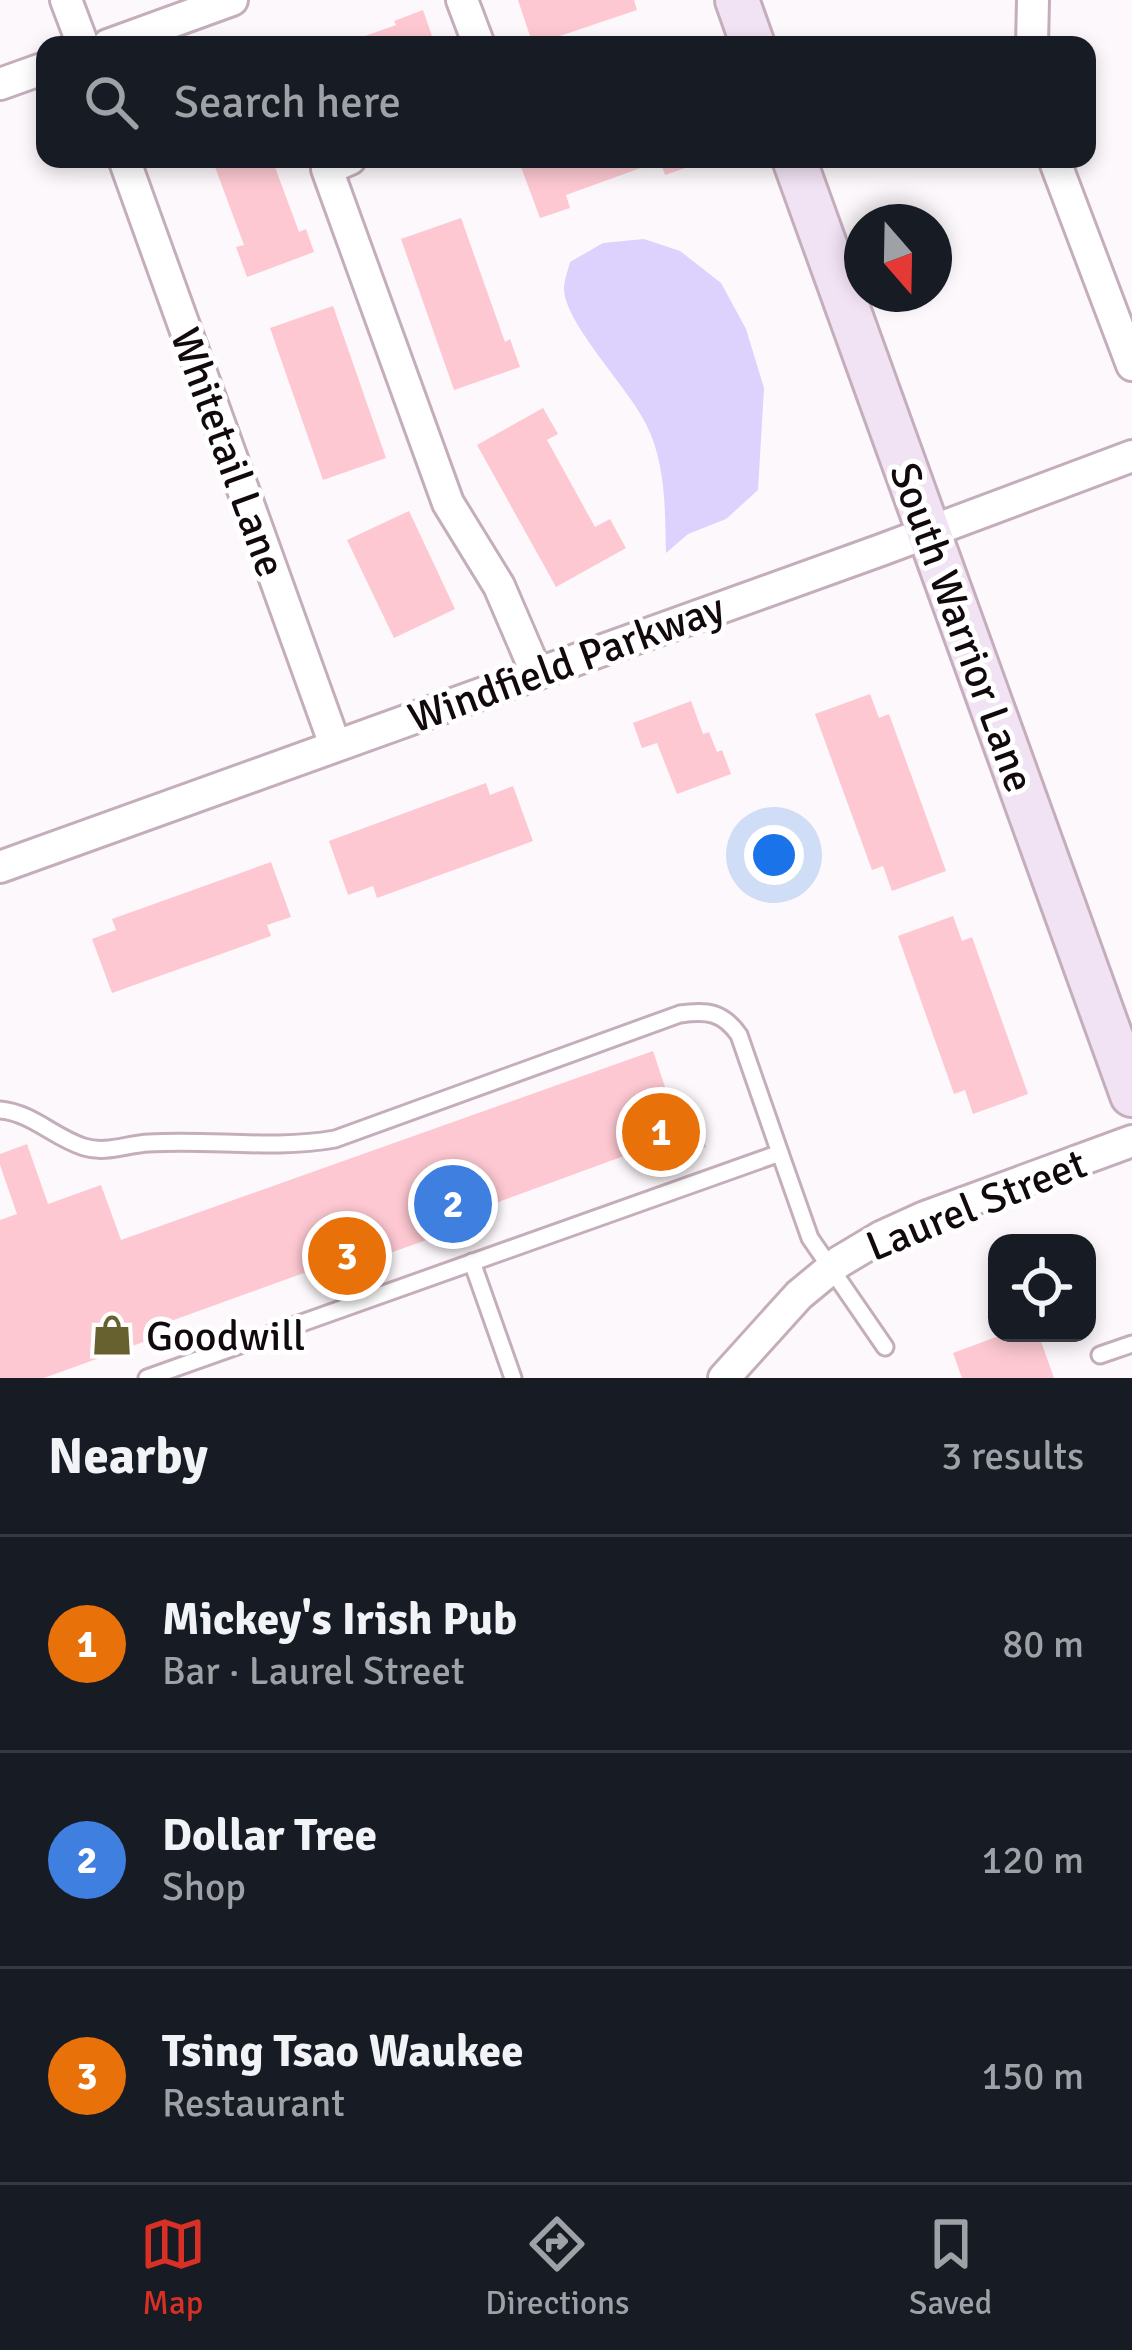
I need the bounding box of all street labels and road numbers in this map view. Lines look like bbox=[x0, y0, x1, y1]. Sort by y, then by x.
street label: Whitetail Lane bbox=[159, 321, 296, 584]
street label: South Warrior Lane bbox=[878, 456, 1045, 799]
street label: Windfield Parkway bbox=[402, 582, 732, 744]
street label: Laurel Street bbox=[859, 1138, 1094, 1273]

